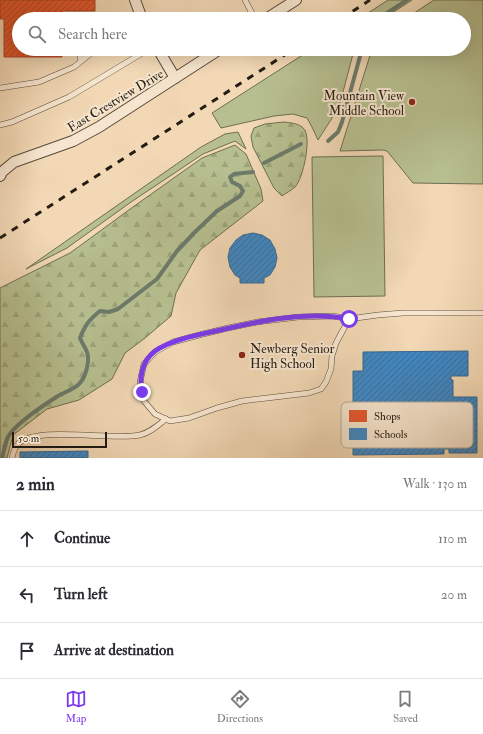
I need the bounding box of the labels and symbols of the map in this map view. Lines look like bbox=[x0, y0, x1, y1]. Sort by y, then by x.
street label: East Crestview Drive bbox=[65, 66, 167, 136]
place label: Mountain View Middle School bbox=[324, 88, 405, 119]
marker: Mountain View Middle School bbox=[407, 97, 417, 107]
route start bbox=[340, 310, 358, 328]
place label: Newberg Senior High School bbox=[250, 341, 335, 372]
marker: Newberg Senior High School bbox=[237, 350, 247, 360]
route end bbox=[133, 383, 151, 401]
legend bbox=[341, 402, 473, 448]
text: Shops bbox=[374, 410, 401, 424]
text: Schools bbox=[374, 428, 408, 441]
scale bar bbox=[12, 430, 107, 449]

